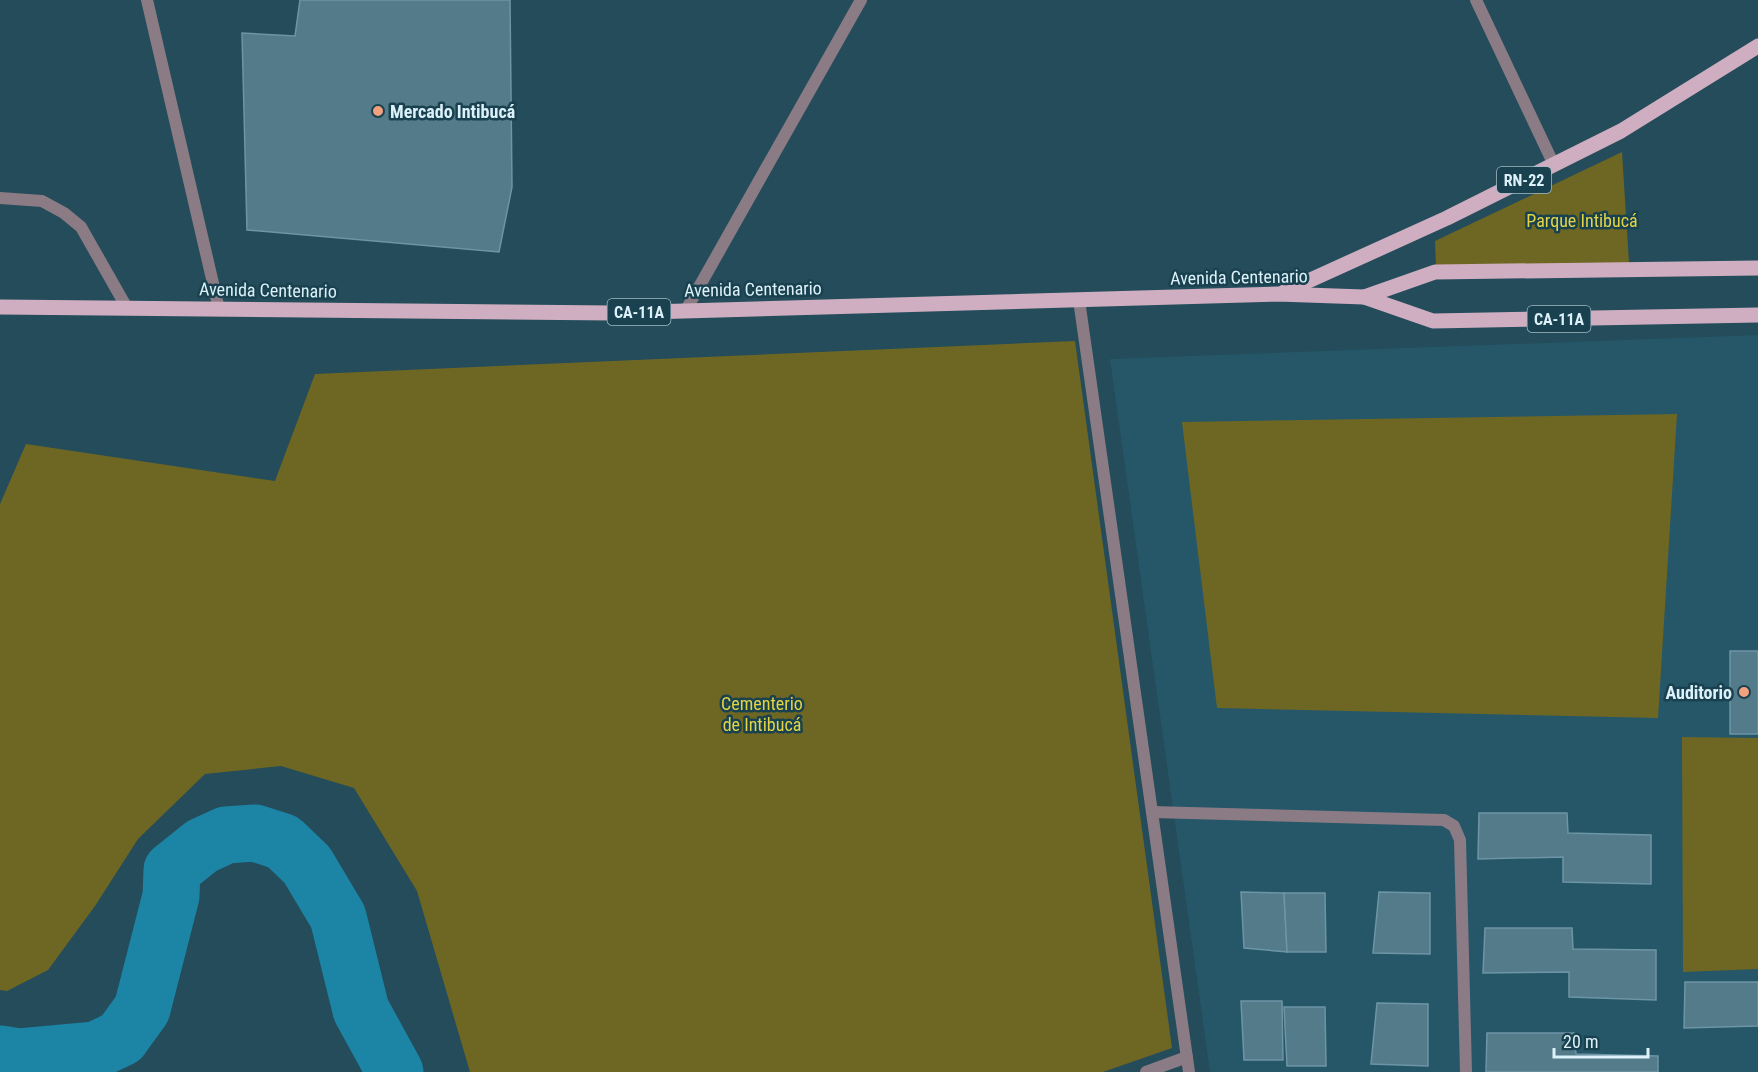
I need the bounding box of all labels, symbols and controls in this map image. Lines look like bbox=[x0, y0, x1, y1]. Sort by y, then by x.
place label: Mercado Intibucá bbox=[390, 101, 515, 122]
marker: Mercado Intibucá bbox=[371, 104, 385, 118]
road number: RN-22 bbox=[1497, 167, 1551, 193]
park label: Parque Intibucá bbox=[1526, 210, 1638, 231]
street label: Avenida Centenario bbox=[1170, 265, 1308, 289]
street label: Avenida Centenario bbox=[684, 277, 822, 301]
street label: Avenida Centenario bbox=[199, 278, 337, 302]
road number: CA-11A bbox=[608, 299, 670, 325]
road number: CA-11A bbox=[1528, 306, 1590, 332]
place label: Auditorio bbox=[1665, 682, 1732, 703]
marker: Auditorio bbox=[1737, 685, 1751, 699]
park label: Cementerio de Intibucá bbox=[721, 693, 803, 735]
scale bar bbox=[1554, 1021, 1648, 1059]
text: 20 m bbox=[1563, 1031, 1598, 1052]

